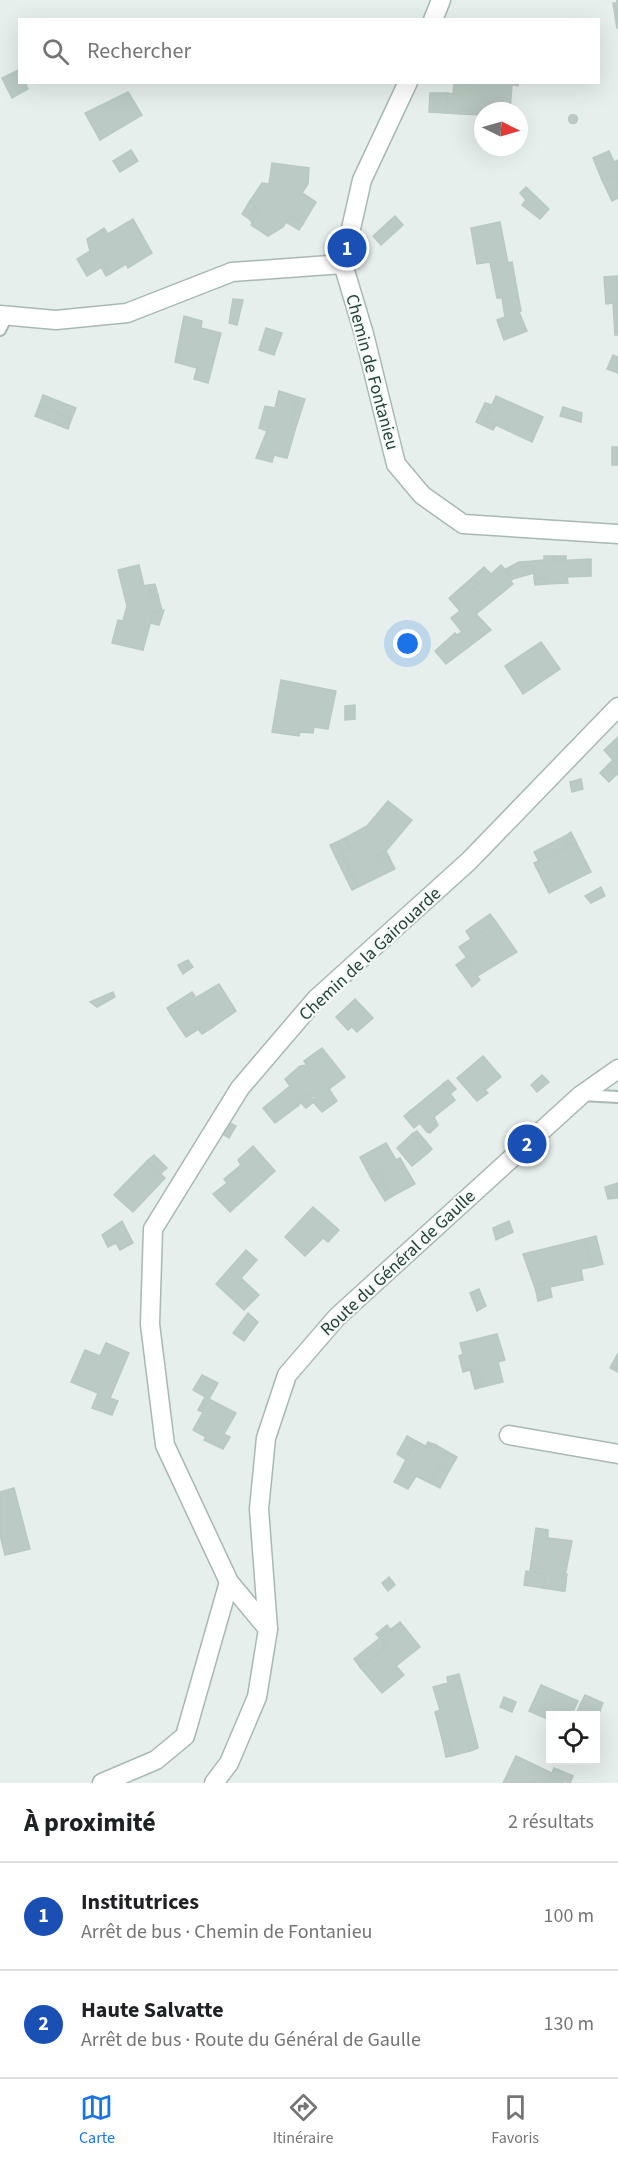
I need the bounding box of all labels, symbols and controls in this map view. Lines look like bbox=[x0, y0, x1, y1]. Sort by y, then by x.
search box bbox=[18, 18, 600, 84]
icon: search bbox=[39, 35, 72, 68]
text: Rechercher bbox=[87, 35, 191, 67]
north arrow bbox=[474, 102, 528, 156]
pin: 1 bbox=[328, 226, 366, 270]
street label: Chemin de Fontanieu bbox=[339, 291, 405, 453]
your location bbox=[393, 629, 422, 658]
street label: Chemin de la Gairouarde bbox=[294, 881, 447, 1027]
pin: 2 bbox=[508, 1122, 546, 1166]
street label: Route du Général de Gaulle bbox=[315, 1184, 481, 1342]
map controls bbox=[546, 1711, 600, 1765]
button: locate bbox=[546, 1711, 600, 1765]
text: À proximité bbox=[24, 1804, 156, 1841]
text: 2 résultats bbox=[508, 1808, 594, 1836]
text: Institutrices bbox=[81, 1886, 199, 1918]
text: 1 bbox=[38, 1902, 49, 1930]
text: 100 m bbox=[544, 1902, 594, 1930]
text: Arrêt de bus · Chemin de Fontanieu bbox=[81, 1918, 372, 1946]
text: Haute Salvatte bbox=[81, 1994, 224, 2026]
text: 2 bbox=[38, 2010, 49, 2038]
text: 130 m bbox=[544, 2010, 594, 2038]
text: Arrêt de bus · Route du Général de Gaulle bbox=[81, 2026, 421, 2054]
tab: Carte bbox=[79, 2091, 115, 2149]
tab: Itinéraire bbox=[273, 2091, 333, 2149]
tab: Favoris bbox=[491, 2091, 539, 2149]

